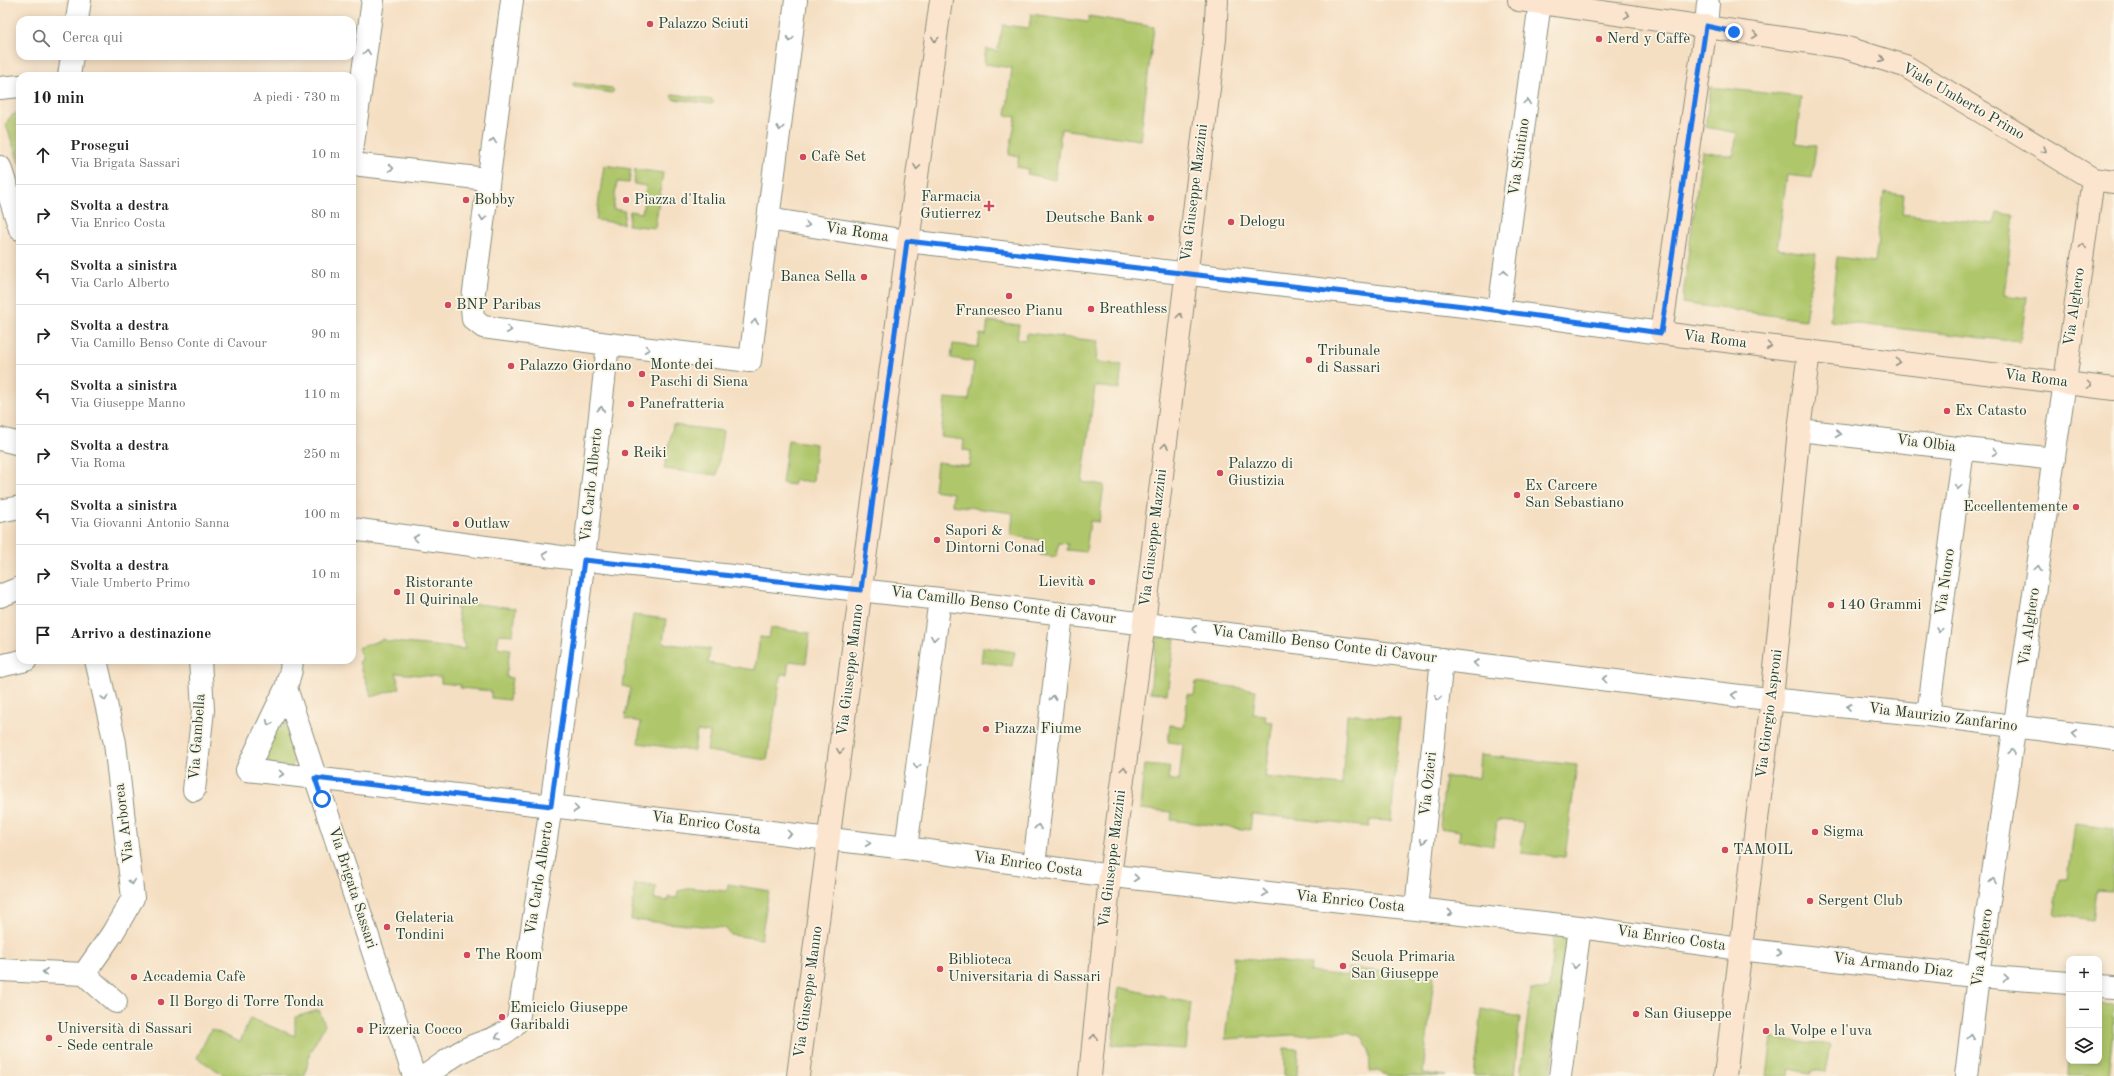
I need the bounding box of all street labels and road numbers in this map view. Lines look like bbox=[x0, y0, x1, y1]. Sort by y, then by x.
street label: Viale Umberto Primo bbox=[1899, 61, 2027, 143]
street label: Via Stintino bbox=[1507, 117, 1533, 197]
street label: Via Giuseppe Mazzini bbox=[1179, 123, 1211, 263]
street label: Via Roma bbox=[824, 221, 890, 246]
street label: Via Alghero bbox=[2062, 267, 2088, 347]
street label: Via Roma bbox=[1682, 329, 1748, 351]
street label: Via Roma bbox=[2003, 368, 2069, 390]
street label: Via Carlo Alberto bbox=[579, 427, 605, 543]
street label: Via Olbia bbox=[1895, 433, 1957, 455]
street label: Via Giuseppe Mazzini bbox=[1138, 468, 1170, 608]
street label: Via Nuoro bbox=[1934, 548, 1958, 616]
street label: Via Camillo Benso Conte di Cavour bbox=[889, 585, 1117, 627]
street label: Via Alghero bbox=[2017, 587, 2043, 667]
street label: Via Giuseppe Manno bbox=[835, 603, 867, 737]
street label: Via Camillo Benso Conte di Cavour bbox=[1210, 624, 1438, 666]
street label: Via Giorgio Asproni bbox=[1755, 648, 1785, 780]
street label: Via Gambella bbox=[187, 693, 209, 781]
street label: Via Maurizio Zanfarino bbox=[1867, 701, 2019, 735]
street label: Via Ozieri bbox=[1418, 751, 1440, 817]
street label: Via Arborea bbox=[113, 782, 137, 864]
street label: Via Giuseppe Mazzini bbox=[1097, 789, 1129, 929]
street label: Via Enrico Costa bbox=[650, 810, 762, 838]
street label: Via Carlo Alberto bbox=[524, 820, 556, 936]
street label: Via Brigata Sassari bbox=[325, 825, 379, 951]
street label: Via Enrico Costa bbox=[972, 850, 1084, 880]
street label: Via Enrico Costa bbox=[1294, 889, 1406, 915]
street label: Via Alghero bbox=[1970, 908, 1996, 988]
street label: Via Enrico Costa bbox=[1615, 924, 1727, 954]
street label: Via Giuseppe Manno bbox=[792, 925, 826, 1059]
street label: Via Armando Diaz bbox=[1832, 951, 1954, 981]

